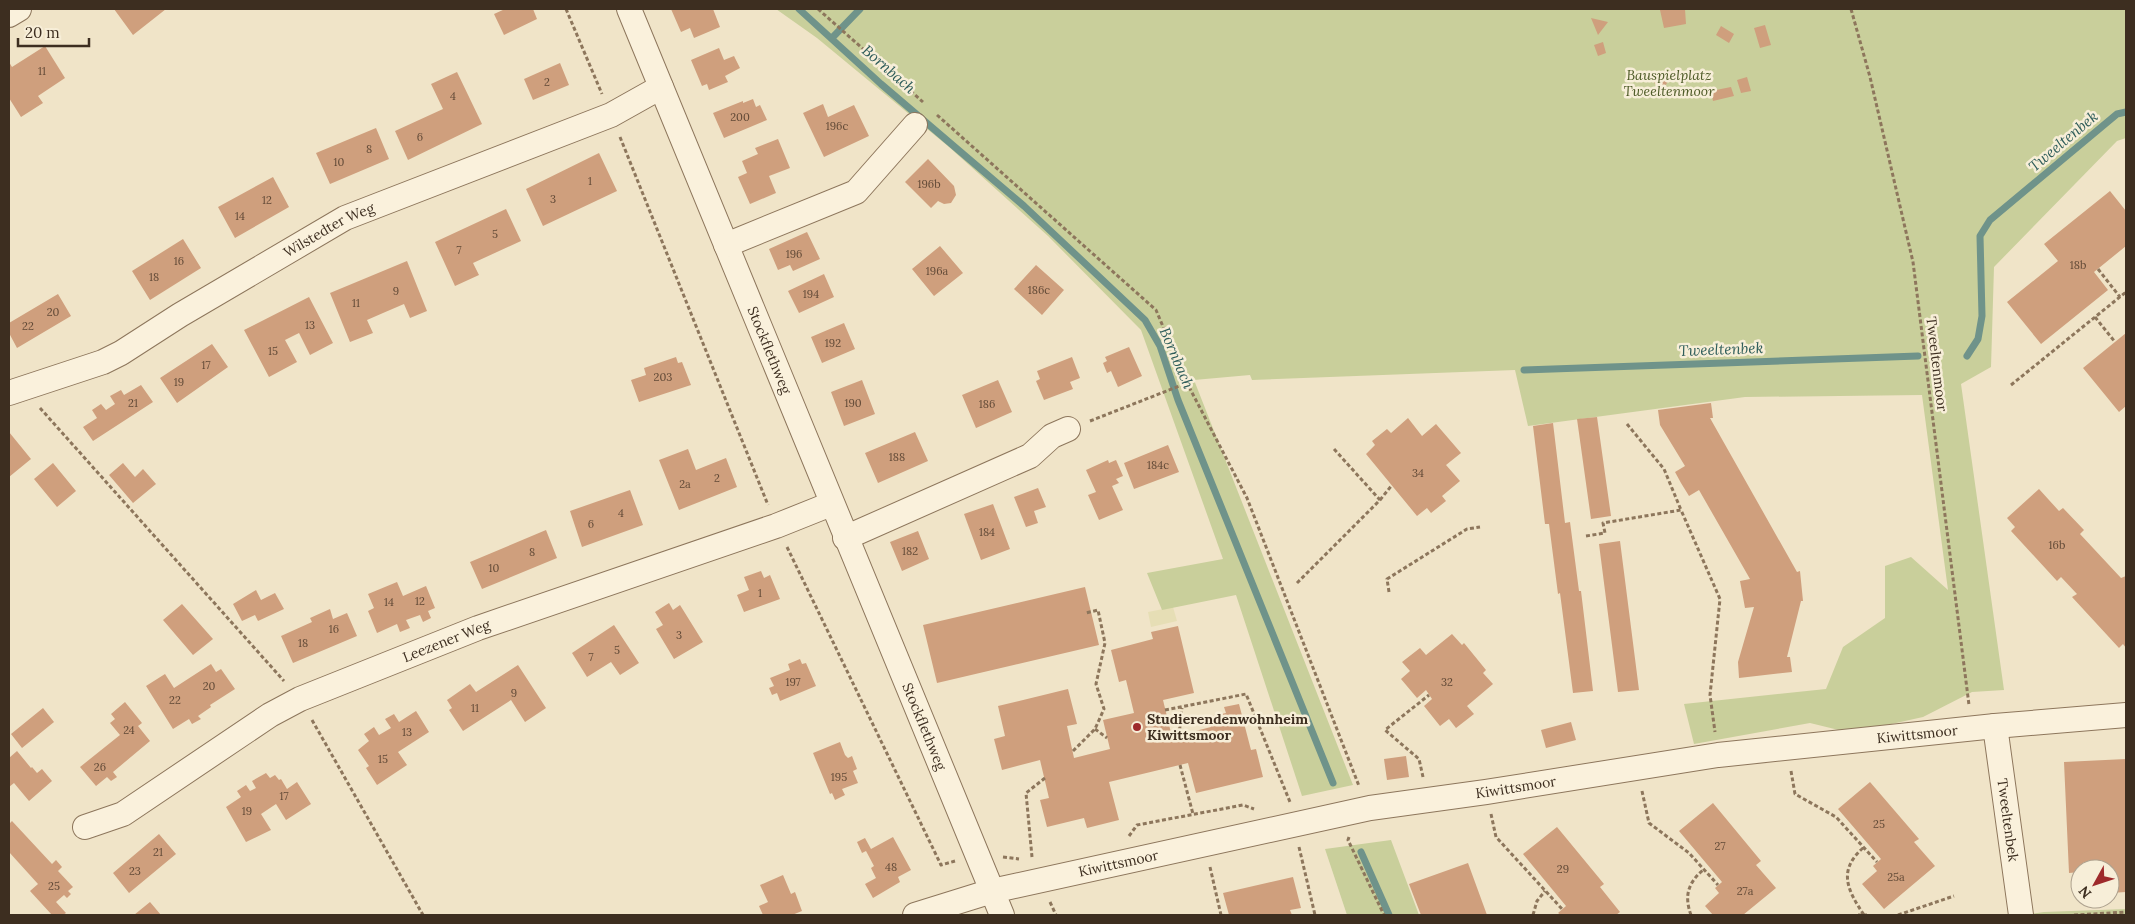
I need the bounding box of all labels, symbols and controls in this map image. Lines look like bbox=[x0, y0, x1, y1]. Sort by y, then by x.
scale bar bbox=[18, 15, 89, 47]
text: 20 m bbox=[25, 23, 60, 42]
water label: Bornbach bbox=[858, 41, 920, 98]
house number: 11 bbox=[38, 64, 46, 78]
park label: Bauspielplatz Tweeltenmoor bbox=[1623, 66, 1715, 100]
house number: 2 bbox=[544, 75, 550, 89]
house number: 4 bbox=[450, 89, 456, 103]
water label: Tweeltenbek bbox=[2024, 106, 2102, 175]
house number: 200 bbox=[730, 110, 750, 124]
house number: 196c bbox=[826, 119, 848, 133]
house number: 6 bbox=[417, 130, 423, 144]
house number: 8 bbox=[366, 142, 372, 156]
house number: 10 bbox=[334, 155, 345, 169]
house number: 1 bbox=[588, 174, 592, 188]
house number: 196b bbox=[917, 177, 941, 191]
house number: 3 bbox=[550, 192, 556, 206]
house number: 12 bbox=[262, 193, 272, 207]
street label: Wilstedter Weg bbox=[280, 198, 377, 261]
house number: 14 bbox=[235, 209, 245, 223]
house number: 5 bbox=[492, 227, 498, 241]
house number: 7 bbox=[456, 243, 462, 257]
house number: 196 bbox=[786, 247, 802, 261]
house number: 16 bbox=[174, 254, 184, 268]
house number: 18b bbox=[2070, 258, 2086, 272]
house number: 196a bbox=[926, 264, 949, 278]
house number: 18 bbox=[149, 270, 159, 284]
house number: 186c bbox=[1028, 283, 1050, 297]
house number: 9 bbox=[393, 284, 399, 298]
house number: 194 bbox=[803, 287, 819, 301]
house number: 11 bbox=[352, 296, 360, 310]
street label: Stockflethweg bbox=[743, 304, 796, 397]
house number: 20 bbox=[47, 305, 60, 319]
street label: Tweeltenmoor bbox=[1922, 316, 1952, 412]
house number: 13 bbox=[305, 318, 315, 332]
house number: 22 bbox=[22, 319, 34, 333]
water label: Bornbach bbox=[1156, 325, 1199, 392]
house number: 192 bbox=[825, 336, 841, 350]
water label: Tweeltenbek bbox=[1678, 338, 1764, 360]
house number: 15 bbox=[268, 344, 278, 358]
house number: 17 bbox=[201, 358, 211, 372]
house number: 203 bbox=[654, 370, 672, 384]
house number: 19 bbox=[174, 375, 184, 389]
house number: 21 bbox=[128, 396, 138, 410]
house number: 190 bbox=[844, 396, 862, 410]
house number: 186 bbox=[979, 397, 995, 411]
house number: 188 bbox=[889, 450, 905, 464]
house number: 184c bbox=[1147, 458, 1169, 472]
house number: 34 bbox=[1412, 466, 1424, 480]
house number: 2 bbox=[714, 471, 720, 485]
house number: 2a bbox=[679, 477, 691, 491]
house number: 4 bbox=[618, 506, 624, 520]
house number: 6 bbox=[588, 517, 594, 531]
house number: 184 bbox=[979, 525, 995, 539]
house number: 16b bbox=[2049, 538, 2065, 552]
house number: 182 bbox=[902, 544, 918, 558]
house number: 8 bbox=[529, 545, 535, 559]
house number: 10 bbox=[489, 561, 500, 575]
house number: 1 bbox=[758, 586, 762, 600]
house number: 12 bbox=[415, 594, 425, 608]
house number: 14 bbox=[384, 595, 394, 609]
street label: Leezener Weg bbox=[400, 615, 493, 666]
house number: 16 bbox=[329, 622, 339, 636]
house number: 3 bbox=[676, 628, 682, 642]
house number: 18 bbox=[298, 636, 308, 650]
house number: 5 bbox=[614, 643, 620, 657]
house number: 7 bbox=[588, 650, 594, 664]
house number: 197 bbox=[785, 675, 801, 689]
house number: 32 bbox=[1441, 675, 1453, 689]
house number: 20 bbox=[203, 679, 216, 693]
street label: Stockflethweg bbox=[898, 680, 951, 773]
house number: 9 bbox=[511, 686, 517, 700]
house number: 22 bbox=[169, 693, 181, 707]
house number: 11 bbox=[471, 701, 479, 715]
place label: Studierendenwohnheim Kiwittsmoor bbox=[1147, 710, 1308, 744]
marker: Studierendenwohnheim Kiwittsmoor bbox=[1131, 721, 1143, 733]
street label: Kiwittsmoor bbox=[1876, 721, 1959, 747]
house number: 24 bbox=[123, 723, 135, 737]
house number: 13 bbox=[402, 725, 412, 739]
house number: 15 bbox=[378, 752, 388, 766]
house number: 26 bbox=[94, 760, 106, 774]
house number: 195 bbox=[831, 770, 847, 784]
street label: Kiwittsmoor bbox=[1474, 772, 1557, 802]
street label: Tweeltenbek bbox=[1993, 777, 2023, 863]
house number: 17 bbox=[279, 789, 289, 803]
house number: 19 bbox=[242, 804, 252, 818]
house number: 25 bbox=[1873, 817, 1885, 831]
house number: 27 bbox=[1715, 839, 1725, 853]
house number: 21 bbox=[153, 845, 163, 859]
street label: Kiwittsmoor bbox=[1077, 846, 1160, 881]
north arrow bbox=[2070, 859, 2120, 909]
house number: 48 bbox=[885, 860, 897, 874]
house number: 29 bbox=[1557, 862, 1569, 876]
house number: 23 bbox=[129, 864, 141, 878]
house number: 25a bbox=[1887, 870, 1905, 884]
house number: 25 bbox=[48, 879, 60, 893]
text: N bbox=[2075, 882, 2095, 902]
house number: 27a bbox=[1737, 884, 1754, 898]

